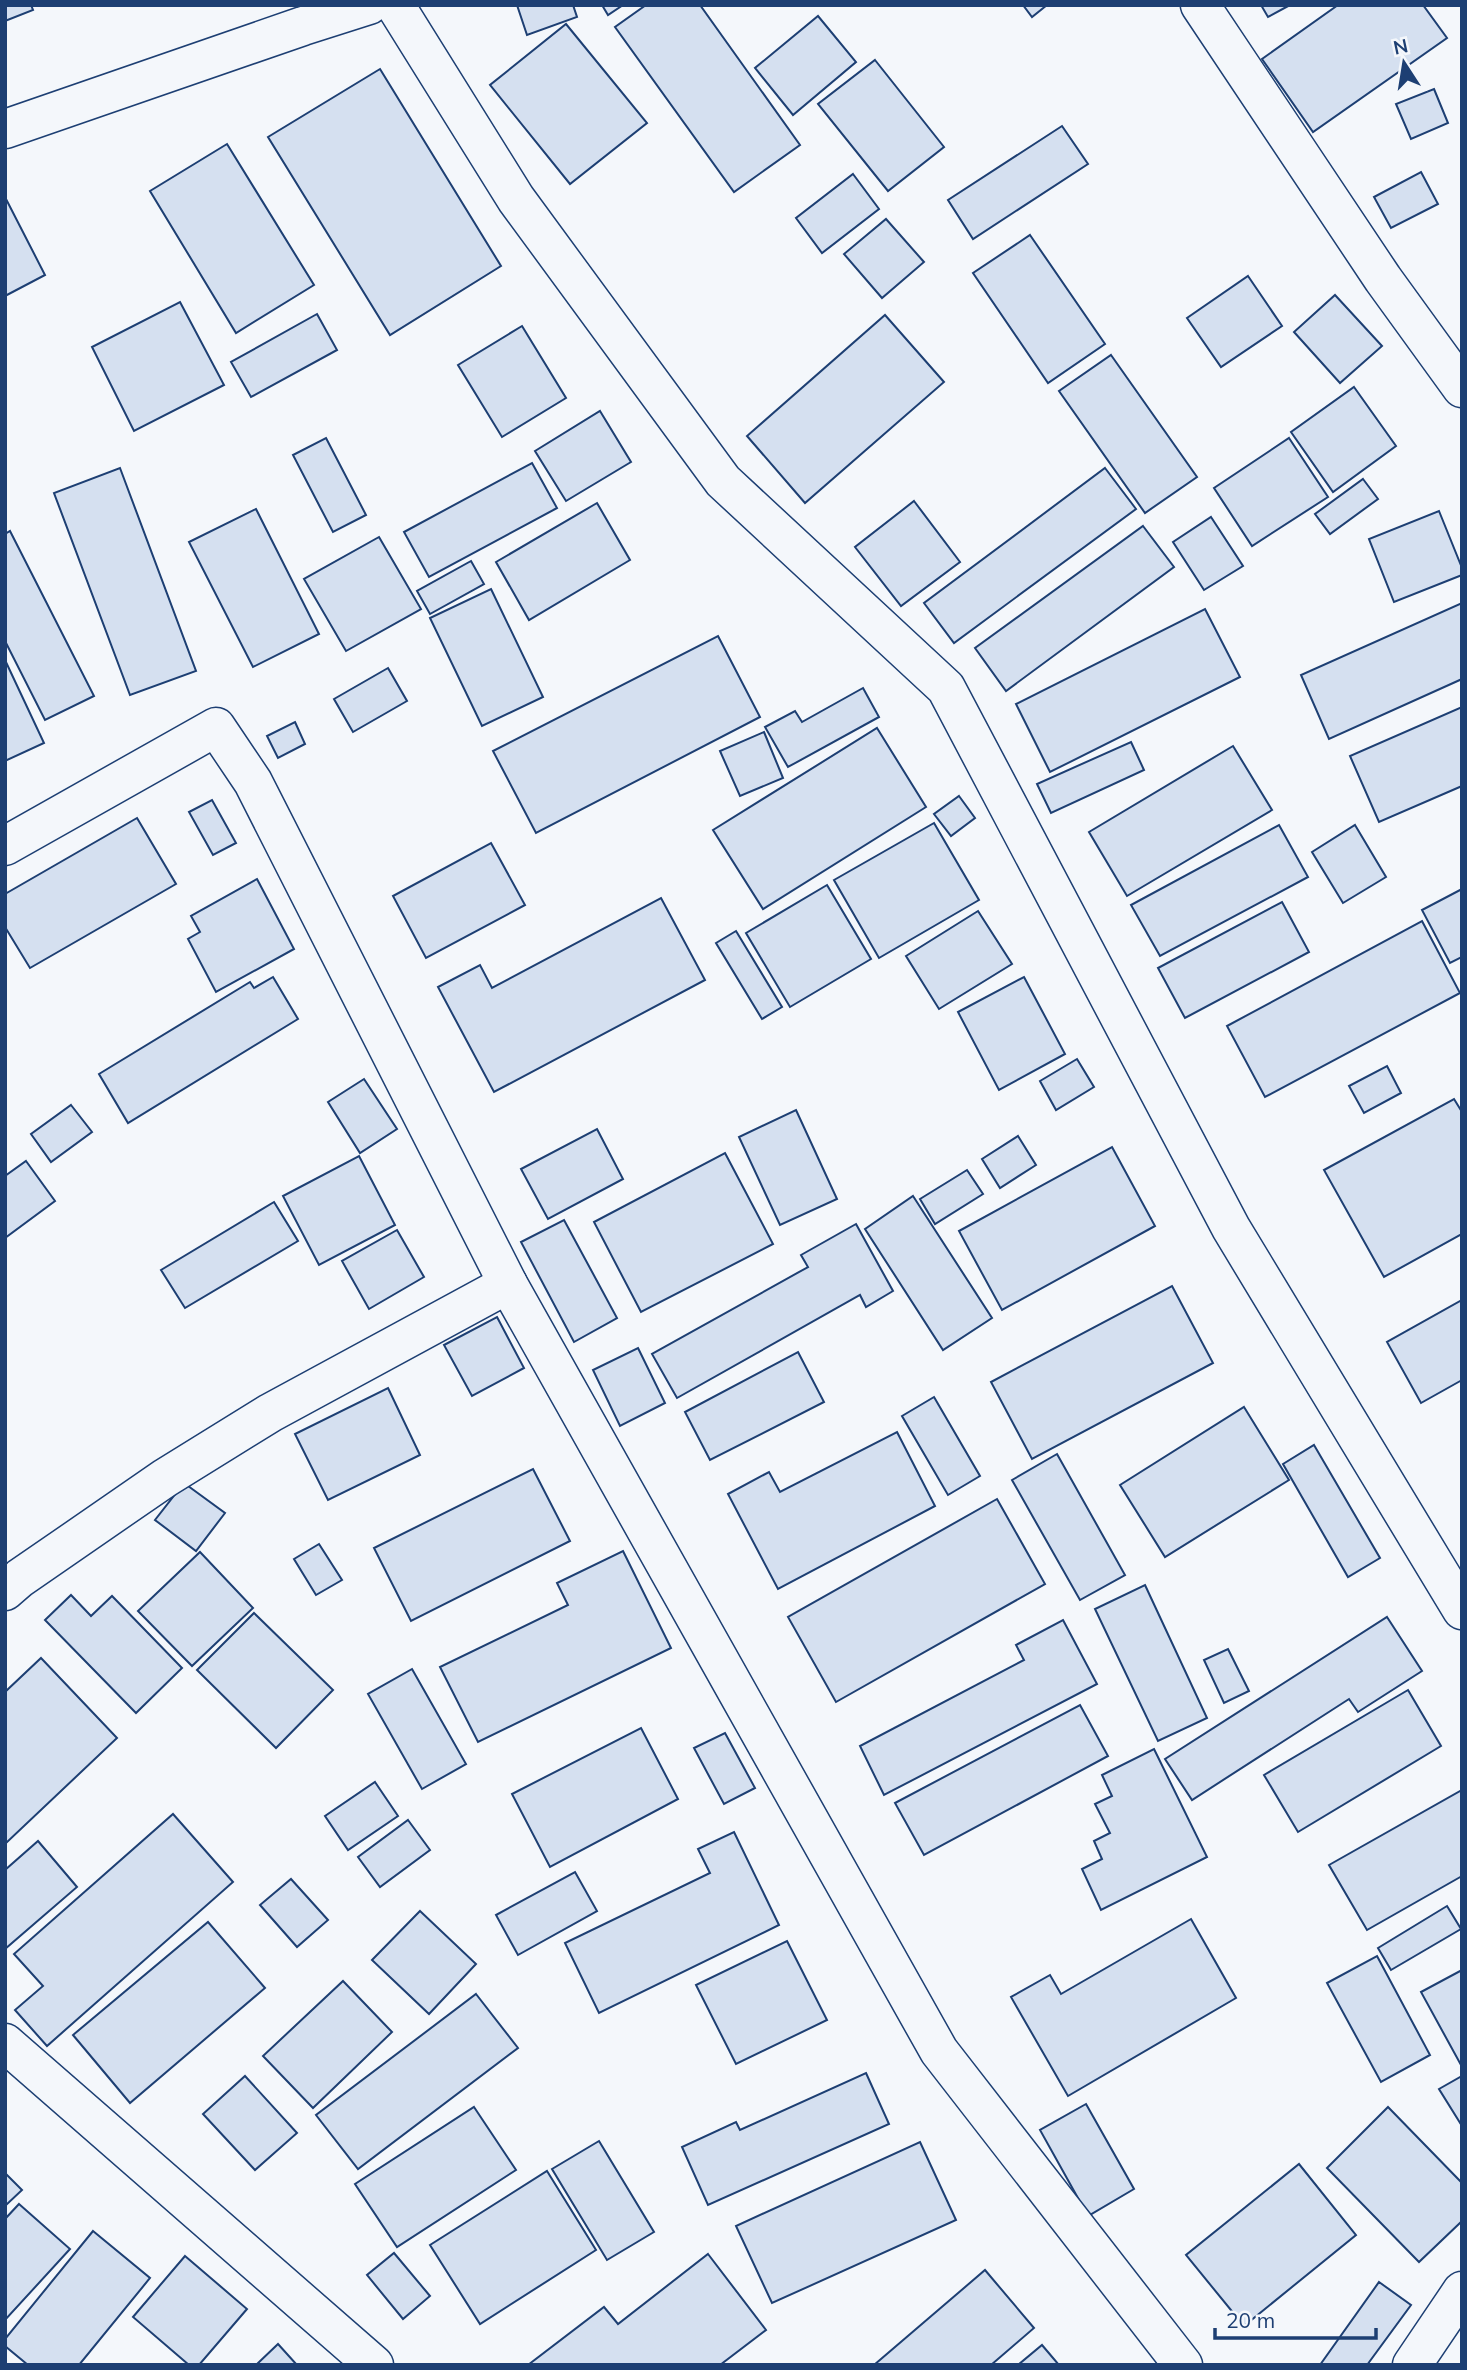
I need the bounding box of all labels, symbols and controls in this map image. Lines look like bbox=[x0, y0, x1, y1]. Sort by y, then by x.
north arrow bbox=[1369, 28, 1439, 98]
text: N bbox=[1391, 33, 1410, 60]
scale bar bbox=[1215, 2296, 1376, 2340]
text: 20 m bbox=[1226, 2307, 1275, 2333]

